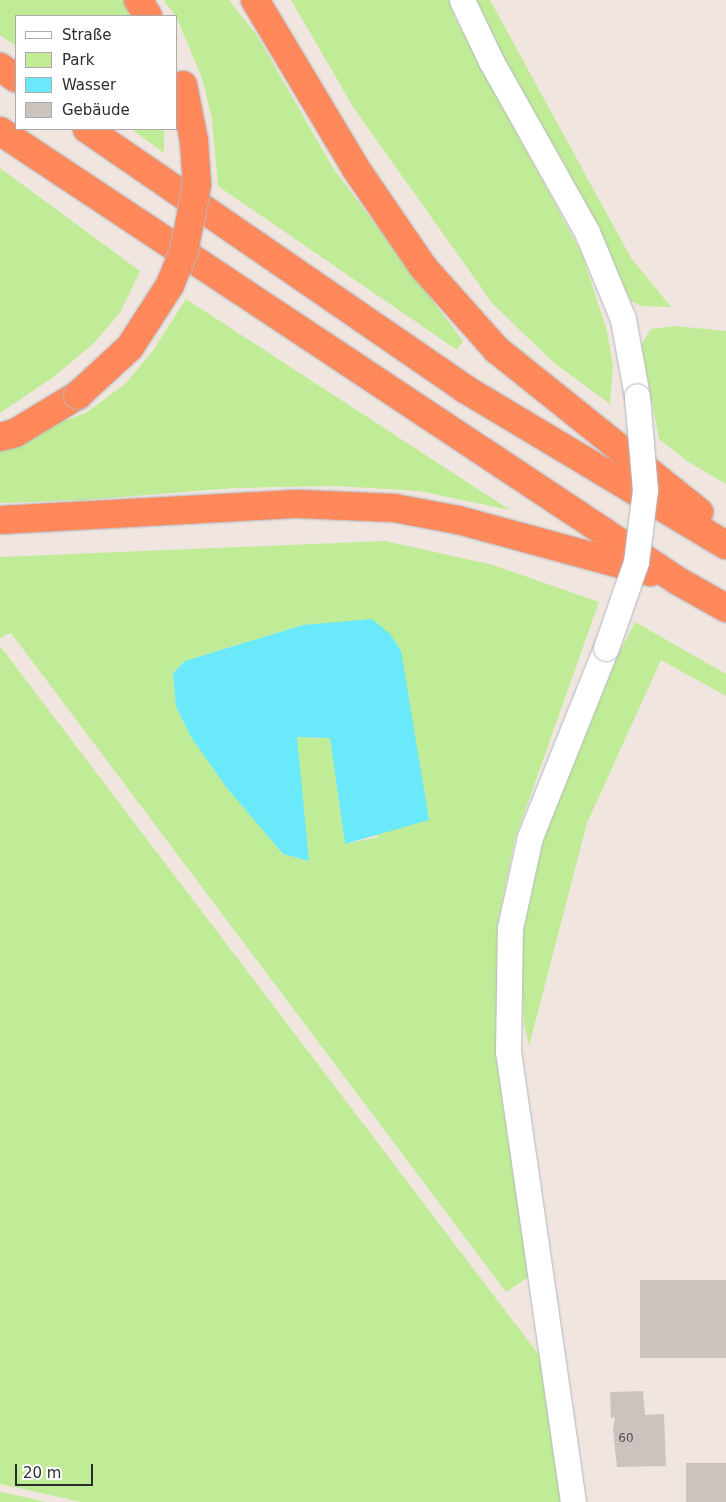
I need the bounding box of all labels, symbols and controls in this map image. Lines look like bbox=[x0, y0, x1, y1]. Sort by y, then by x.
legend bbox=[15, 15, 178, 130]
text: Straße bbox=[62, 26, 111, 44]
text: Park bbox=[62, 51, 94, 69]
text: Wasser bbox=[62, 76, 116, 94]
text: Gebäude bbox=[62, 101, 130, 119]
house number: 60 bbox=[618, 1432, 634, 1446]
scale bar bbox=[18, 1454, 95, 1486]
text: 20 m bbox=[23, 1464, 61, 1482]

